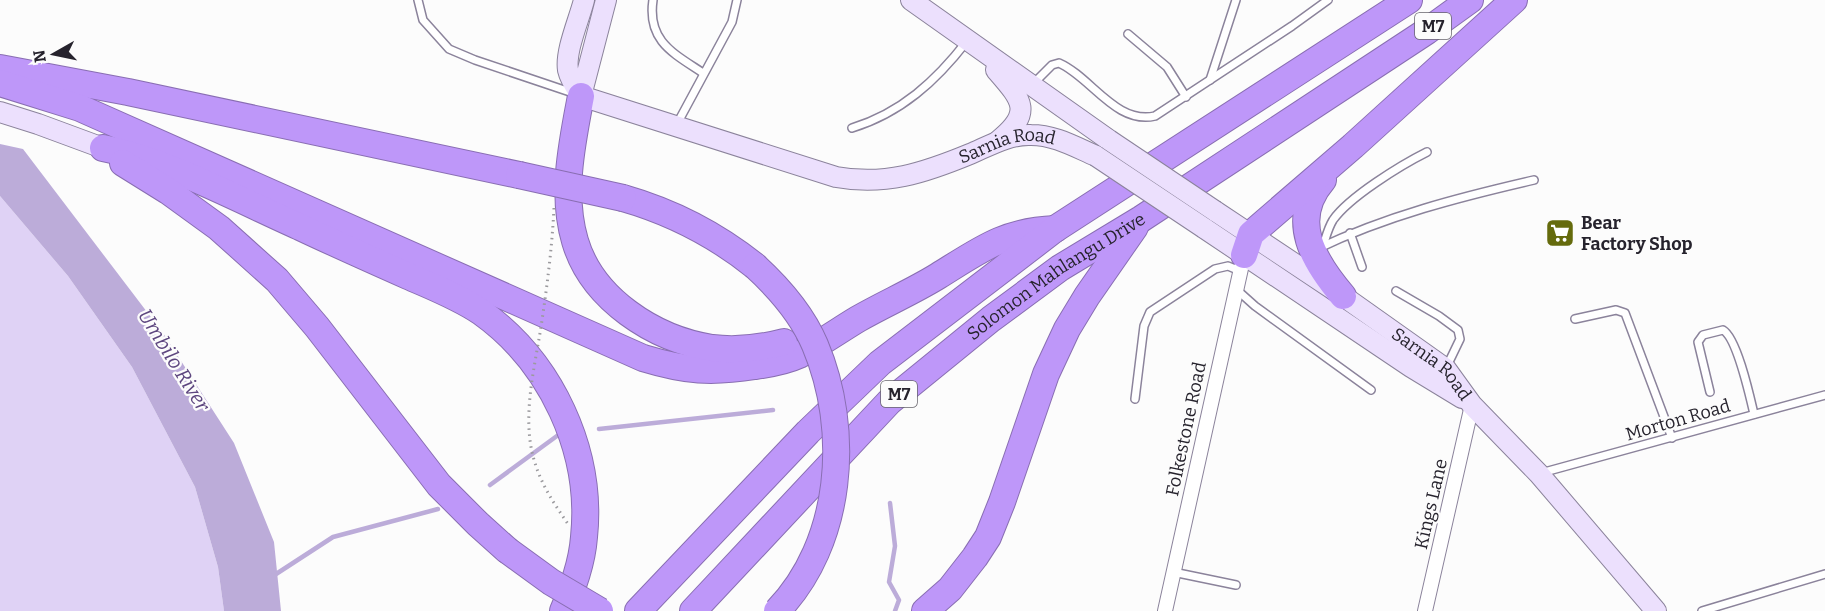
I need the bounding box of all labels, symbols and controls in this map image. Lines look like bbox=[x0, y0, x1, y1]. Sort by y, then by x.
road number: M7 bbox=[1415, 13, 1451, 39]
north arrow bbox=[24, 24, 84, 84]
text: N bbox=[29, 49, 50, 64]
street label: Sarnia Road bbox=[955, 124, 1058, 168]
street label: Solomon Mahlangu Drive bbox=[963, 208, 1149, 345]
place label: Bear Factory Shop bbox=[1581, 212, 1693, 255]
supermarket icon: Bear Factory Shop bbox=[1544, 217, 1576, 249]
water label: Umbilo River bbox=[133, 304, 215, 416]
street label: Sarnia Road bbox=[1387, 323, 1476, 405]
street label: Folkestone Road bbox=[1161, 360, 1211, 498]
road number: M7 bbox=[881, 381, 917, 407]
street label: Morton Road bbox=[1623, 394, 1733, 445]
street label: Kings Lane bbox=[1410, 457, 1452, 551]

